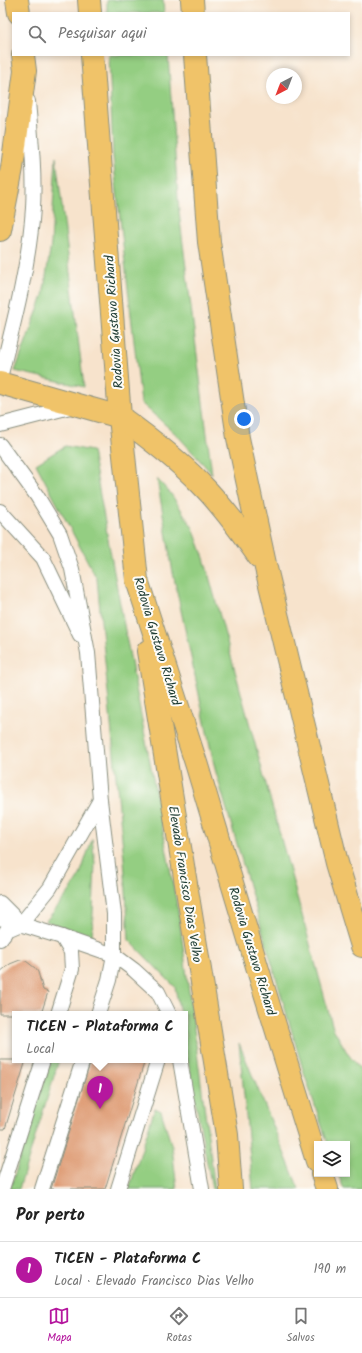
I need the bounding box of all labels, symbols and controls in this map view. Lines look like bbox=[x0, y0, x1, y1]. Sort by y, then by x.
search box bbox=[12, 12, 350, 56]
text: Pesquisar aqui bbox=[58, 22, 147, 46]
icon: search bbox=[26, 23, 48, 45]
north arrow bbox=[266, 68, 302, 104]
street label: Rodovia Gustavo Richard bbox=[99, 254, 130, 389]
your location bbox=[234, 409, 254, 429]
street label: Rodovia Gustavo Richard bbox=[127, 575, 186, 709]
street label: Elevado Francisco Dias Velho bbox=[162, 804, 207, 964]
street label: Rodovia Gustavo Richard bbox=[222, 885, 281, 1019]
popup bbox=[12, 1011, 188, 1063]
text: TICEN - Plataforma C bbox=[26, 1015, 174, 1039]
text: Local bbox=[26, 1039, 54, 1060]
pin: 1 bbox=[87, 1076, 113, 1109]
map controls bbox=[314, 1141, 350, 1177]
button: layers bbox=[314, 1141, 350, 1177]
text: Por perto bbox=[16, 1202, 85, 1229]
text: TICEN - Plataforma C bbox=[54, 1247, 201, 1271]
text: 1 bbox=[27, 1259, 31, 1280]
text: 190 m bbox=[314, 1259, 346, 1280]
text: Local · Elevado Francisco Dias Velho bbox=[54, 1271, 254, 1292]
tab: Mapa bbox=[47, 1305, 72, 1347]
tab: Rotas bbox=[166, 1305, 192, 1347]
tab: Salvos bbox=[287, 1305, 315, 1347]

